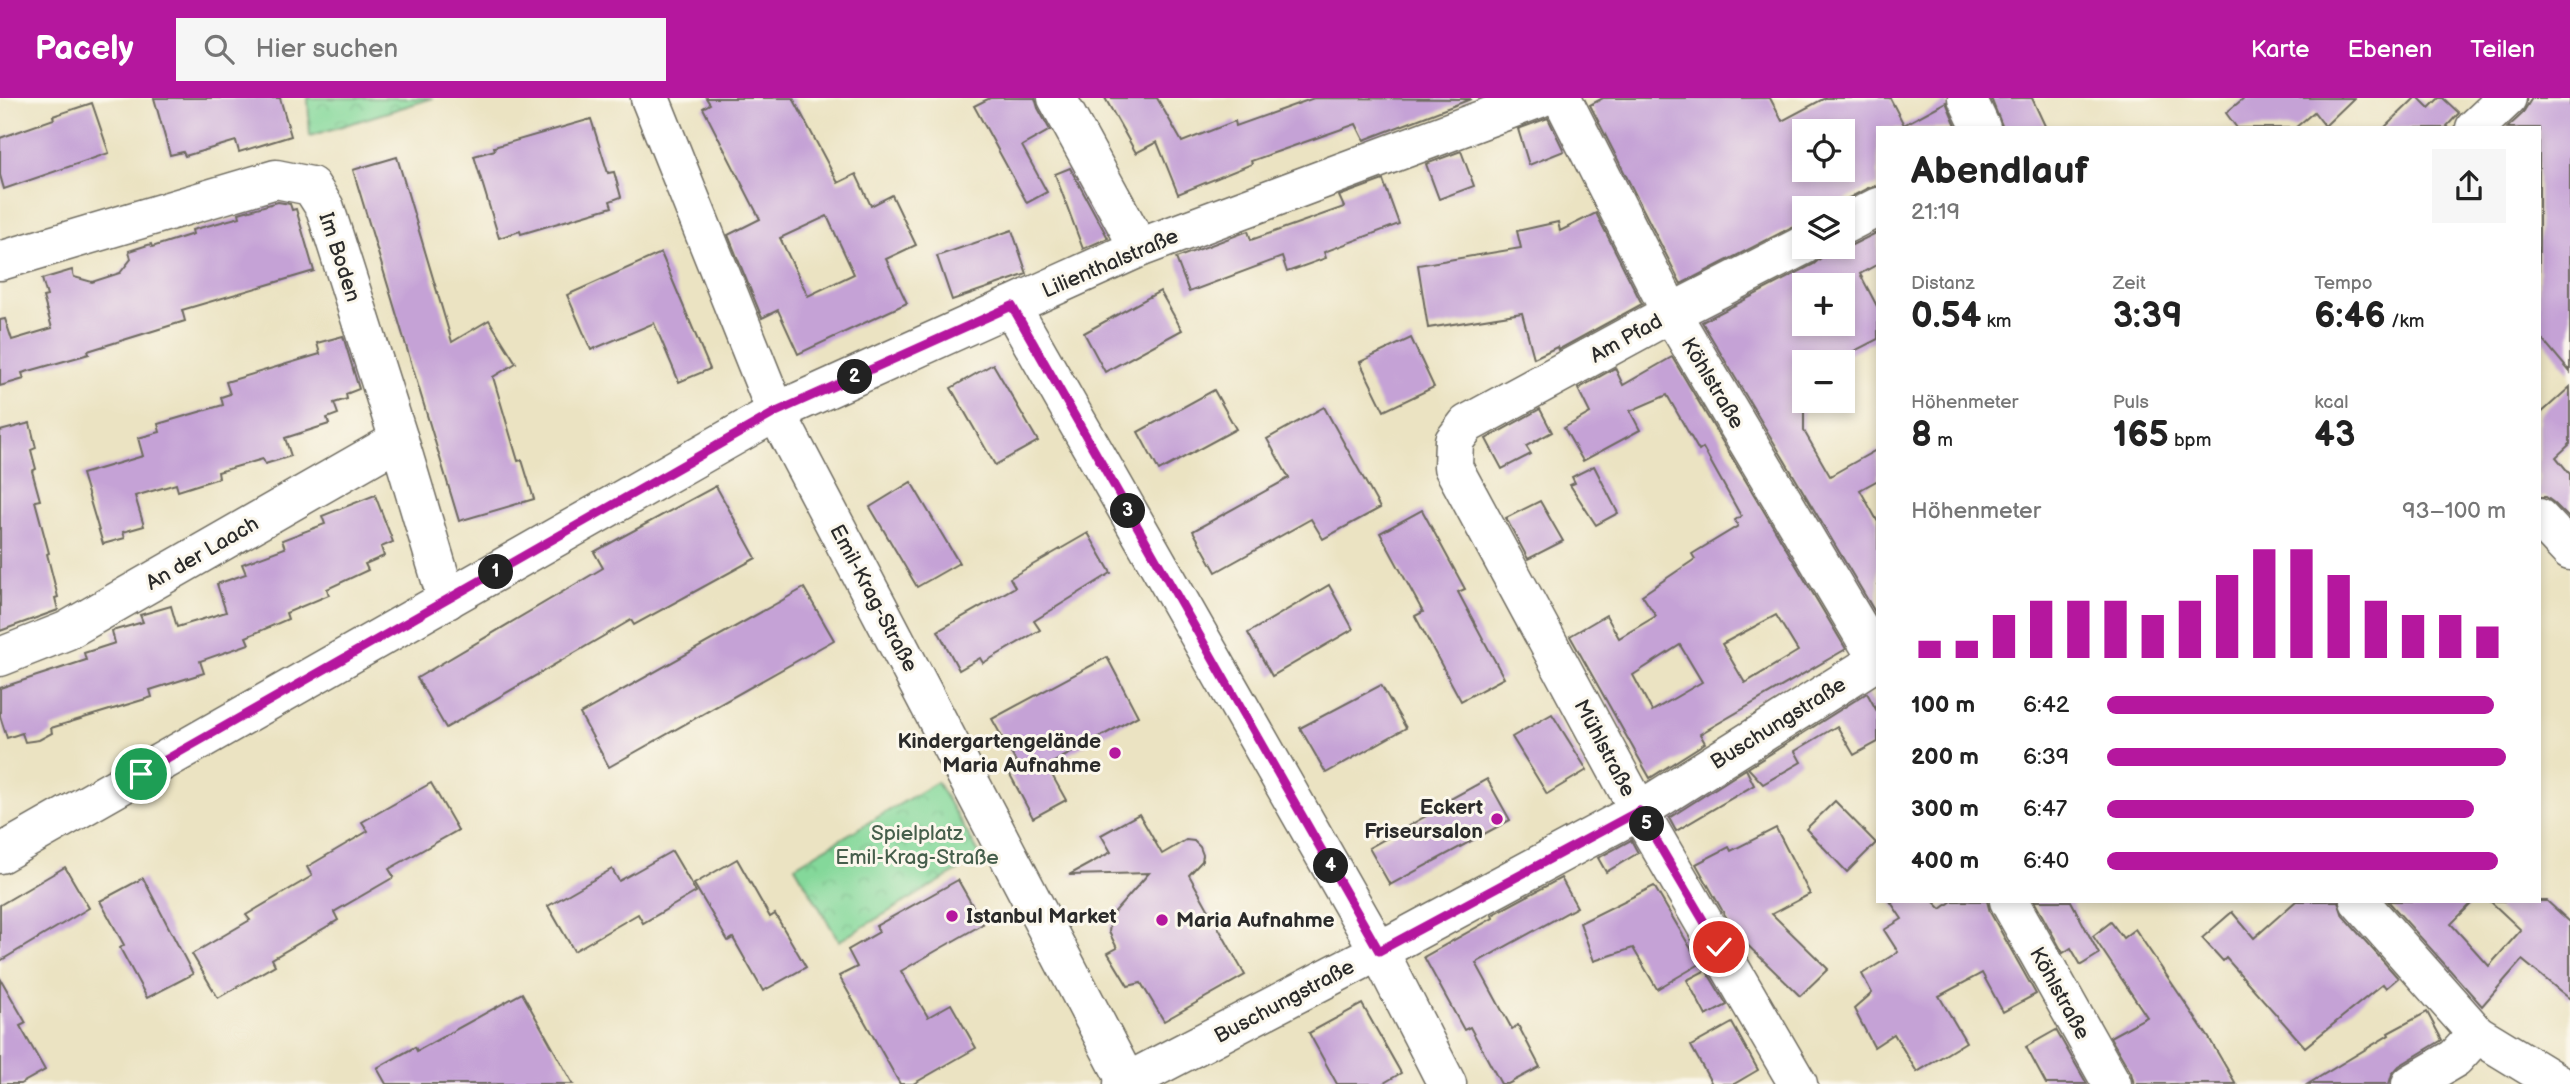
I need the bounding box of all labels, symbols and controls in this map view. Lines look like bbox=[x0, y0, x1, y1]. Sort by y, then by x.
search box bbox=[176, 18, 666, 81]
text: Pacely bbox=[35, 29, 134, 69]
icon: search bbox=[200, 30, 238, 68]
text: Hier suchen bbox=[256, 34, 398, 65]
text: Karte bbox=[2251, 35, 2309, 64]
text: Ebenen bbox=[2347, 35, 2432, 64]
text: Teilen bbox=[2470, 35, 2535, 64]
map controls bbox=[1792, 119, 1855, 413]
button: locate bbox=[1792, 119, 1855, 182]
text: Abendlauf bbox=[1911, 149, 2089, 194]
button: share bbox=[2432, 149, 2506, 223]
button: layers bbox=[1792, 196, 1855, 259]
text: 21:19 bbox=[1911, 198, 1960, 226]
street label: Im Boden bbox=[313, 209, 366, 305]
street label: Lilienthalstraße bbox=[1038, 224, 1182, 303]
text: Distanz bbox=[1911, 272, 1975, 295]
text: Zeit bbox=[2113, 272, 2146, 295]
text: Tempo bbox=[2314, 272, 2373, 295]
button: + bbox=[1792, 273, 1855, 336]
text: 0.54 bbox=[1911, 295, 1981, 338]
text: 3:39 bbox=[2113, 295, 2182, 338]
text: 6:46 bbox=[2314, 295, 2386, 338]
street label: Am Pfad bbox=[1586, 308, 1667, 368]
text: km bbox=[1981, 310, 2011, 333]
text: /km bbox=[2386, 310, 2425, 333]
street label: Köhlstraße bbox=[1676, 333, 1749, 433]
button: − bbox=[1792, 350, 1855, 413]
pin: 2 bbox=[838, 360, 872, 394]
text: 2 bbox=[849, 365, 860, 388]
text: Höhenmeter bbox=[1911, 391, 2018, 414]
text: Puls bbox=[2113, 391, 2149, 414]
text: kcal bbox=[2314, 391, 2348, 414]
text: 8 bbox=[1911, 414, 1932, 457]
text: 165 bbox=[2113, 414, 2169, 457]
text: 43 bbox=[2314, 414, 2355, 457]
text: m bbox=[1932, 429, 1953, 452]
text: bpm bbox=[2169, 429, 2211, 452]
pin: 3 bbox=[1110, 494, 1146, 528]
text: Höhenmeter bbox=[1911, 497, 2041, 525]
text: 93–100 m bbox=[2402, 497, 2506, 525]
text: 3 bbox=[1122, 499, 1133, 522]
street label: An der Laach bbox=[141, 511, 263, 596]
street label: Emil-Krag-Straße bbox=[824, 520, 923, 676]
pin: 1 bbox=[478, 554, 514, 589]
text: 1 bbox=[492, 560, 500, 583]
street label: Buschungstraße bbox=[1706, 672, 1851, 775]
text: 100 m bbox=[1911, 691, 1975, 719]
text: 6:42 bbox=[2023, 691, 2069, 719]
street label: Mühlstraße bbox=[1569, 695, 1641, 801]
place label: Kindergartengelände Maria Aufnahme bbox=[898, 729, 1101, 778]
text: 200 m bbox=[1911, 743, 1979, 771]
text: 6:39 bbox=[2023, 743, 2069, 771]
pin bbox=[111, 744, 171, 804]
marker: Kindergartengelände Maria Aufnahme bbox=[1107, 745, 1123, 761]
icon: arrive bbox=[122, 755, 160, 793]
place label: Eckert Friseursalon bbox=[1364, 795, 1483, 844]
text: 300 m bbox=[1911, 795, 1979, 823]
text: 6:47 bbox=[2023, 795, 2067, 823]
pin: 5 bbox=[1630, 806, 1664, 842]
marker: Eckert Friseursalon bbox=[1489, 811, 1505, 827]
text: 5 bbox=[1641, 812, 1652, 835]
park label: Spielplatz Emil-Krag-Straße bbox=[835, 821, 999, 870]
text: 400 m bbox=[1911, 847, 1979, 875]
text: 6:40 bbox=[2023, 847, 2069, 875]
pin: 4 bbox=[1314, 848, 1348, 884]
text: 4 bbox=[1325, 854, 1336, 877]
place label: Istanbul Market bbox=[966, 904, 1117, 929]
marker: Istanbul Market bbox=[944, 908, 960, 924]
place label: Maria Aufnahme bbox=[1176, 908, 1335, 933]
marker: Maria Aufnahme bbox=[1154, 912, 1170, 928]
pin bbox=[1689, 917, 1749, 977]
icon: check bbox=[1700, 928, 1738, 966]
street label: Köhlstraße bbox=[2024, 943, 2095, 1044]
street label: Buschungstraße bbox=[1210, 954, 1358, 1049]

